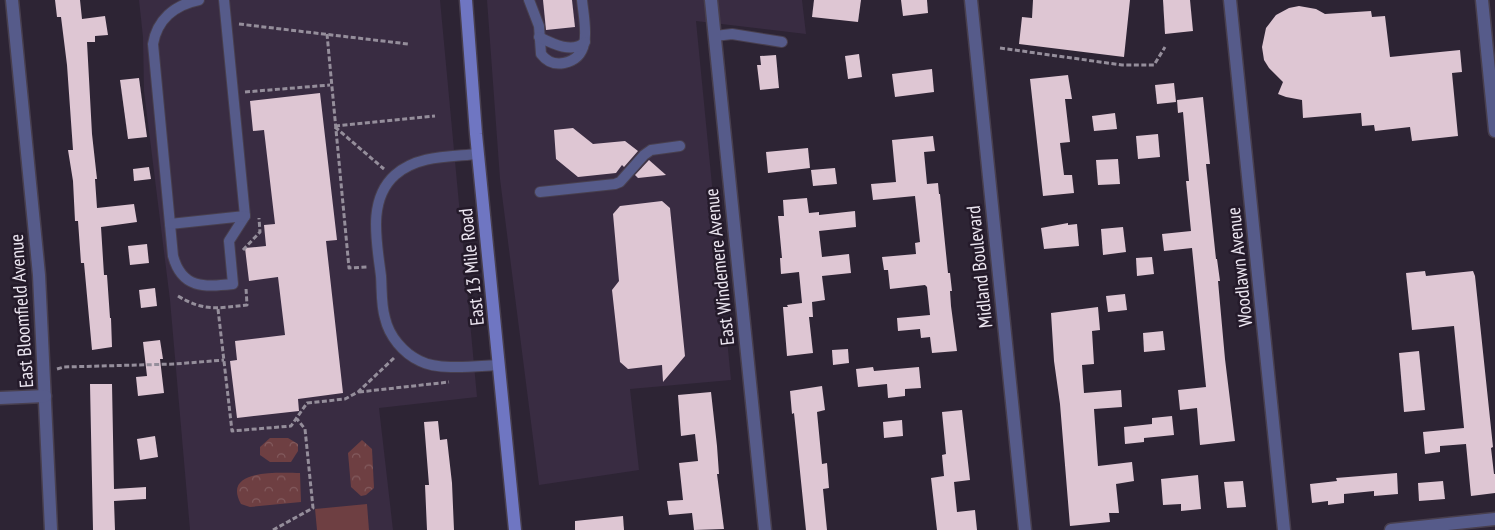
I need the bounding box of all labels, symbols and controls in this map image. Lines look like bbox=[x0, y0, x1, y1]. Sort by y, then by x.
street label: East Windemere Avenue bbox=[699, 187, 739, 346]
street label: Midland Boulevard bbox=[961, 205, 997, 329]
street label: Woodlawn Avenue bbox=[1221, 206, 1257, 328]
street label: East 13 Mile Road bbox=[453, 207, 489, 327]
street label: East Bloomfield Avenue bbox=[4, 233, 38, 389]

